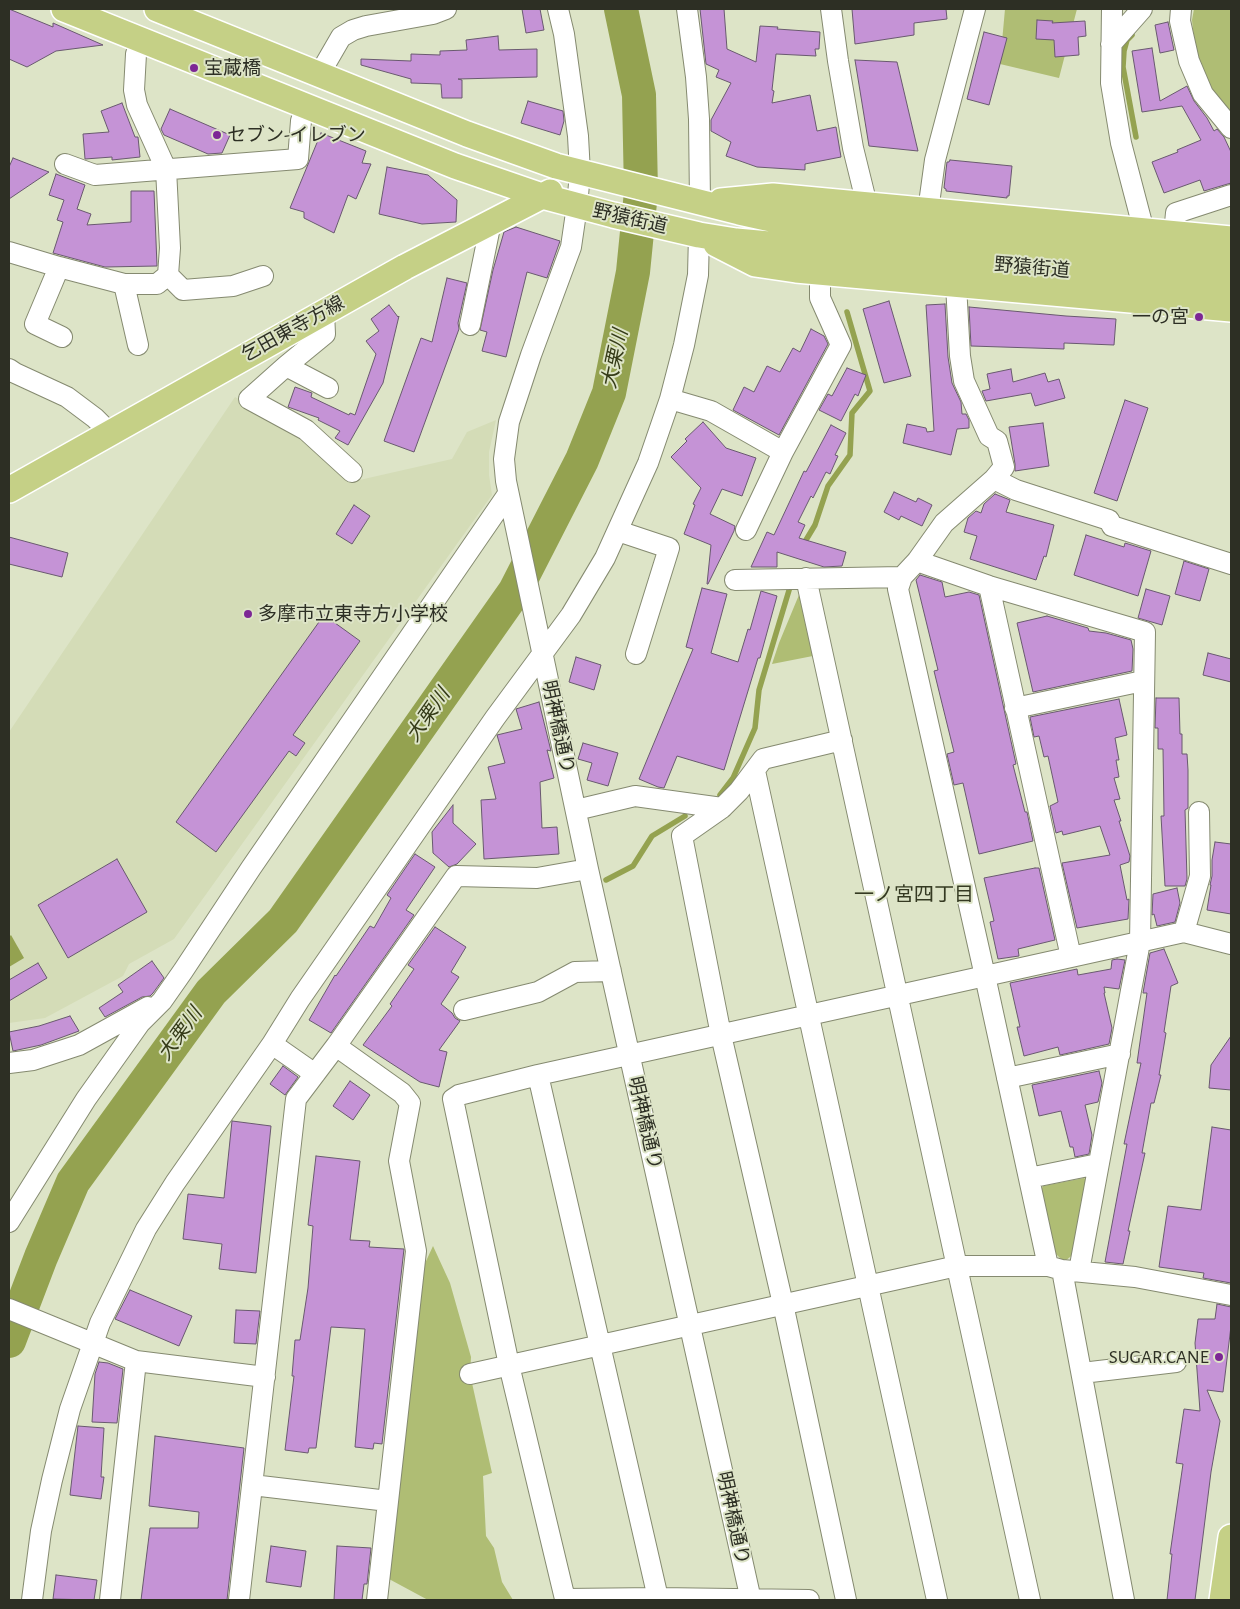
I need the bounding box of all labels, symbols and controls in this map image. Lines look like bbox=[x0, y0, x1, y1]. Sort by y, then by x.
place label: 宝蔵橋 bbox=[204, 57, 261, 79]
marker: 宝蔵橋 bbox=[188, 62, 200, 74]
place label: セブン-イレブン bbox=[227, 124, 366, 146]
marker: セブン-イレブン bbox=[211, 129, 223, 141]
street label: 野猿街道 bbox=[590, 199, 670, 239]
street label: 野猿街道 bbox=[993, 253, 1071, 283]
street label: 乞田東寺方線 bbox=[238, 291, 348, 367]
place label: 一の宮 bbox=[1132, 306, 1189, 328]
marker: 一の宮 bbox=[1193, 311, 1205, 323]
water label: 大栗川 bbox=[597, 327, 633, 391]
place label: 多摩市立東寺方小学校 bbox=[258, 603, 448, 625]
marker: 多摩市立東寺方小学校 bbox=[242, 608, 254, 620]
street label: 明神橋通り bbox=[537, 678, 579, 776]
water label: 大栗川 bbox=[401, 684, 455, 746]
district label: 一ノ宮四丁目 bbox=[854, 883, 974, 907]
water label: 大栗川 bbox=[153, 1003, 207, 1065]
street label: 明神橋通り bbox=[623, 1074, 667, 1172]
place label: SUGAR.CANE bbox=[1109, 1346, 1209, 1368]
marker: SUGAR.CANE bbox=[1213, 1351, 1225, 1363]
street label: 明神橋通り bbox=[712, 1469, 754, 1567]

